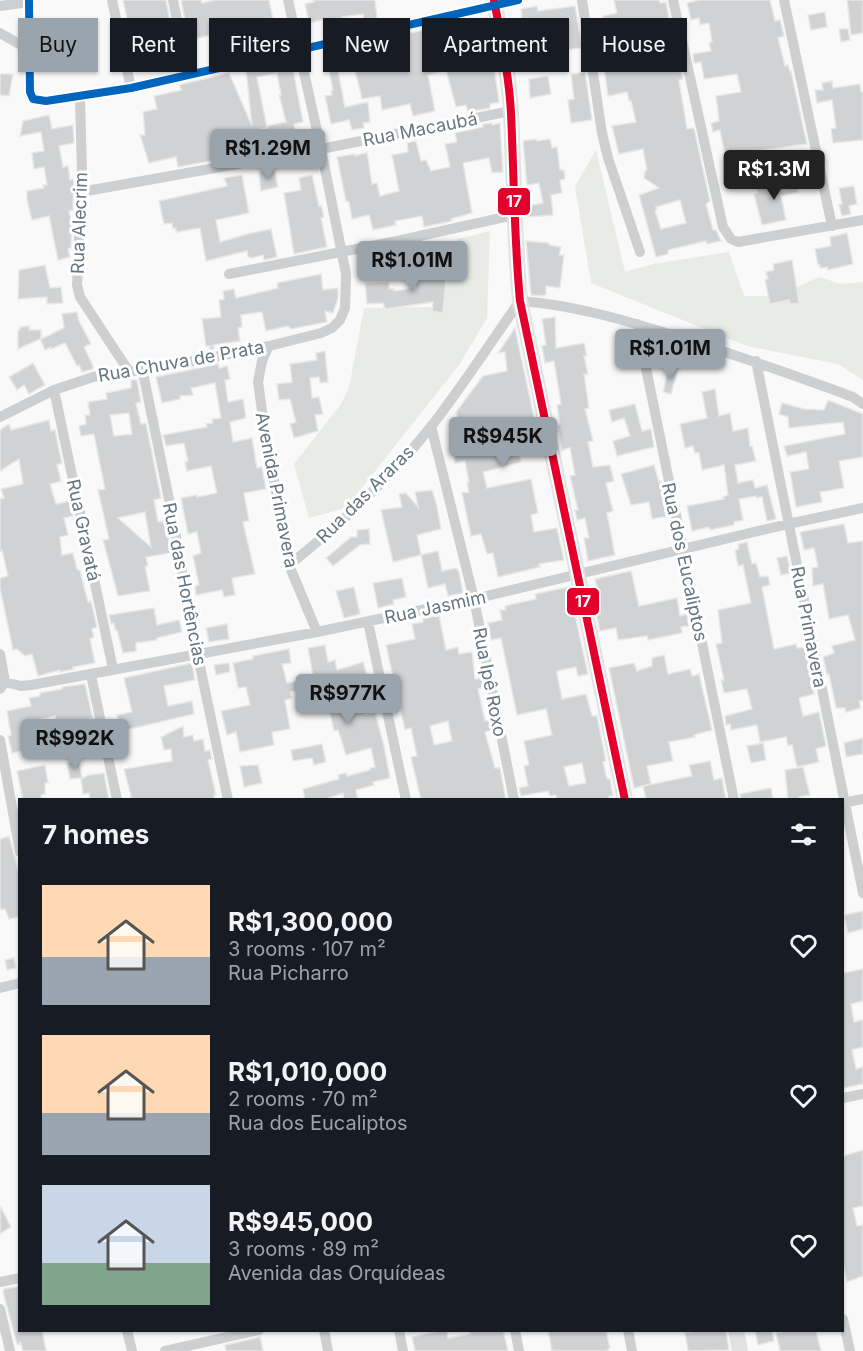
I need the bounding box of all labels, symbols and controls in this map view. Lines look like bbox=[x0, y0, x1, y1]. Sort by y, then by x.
chip: Buy bbox=[18, 18, 98, 72]
chip: Rent bbox=[110, 18, 197, 72]
chip: Filters bbox=[209, 18, 311, 72]
chip: New bbox=[323, 18, 410, 72]
chip: Apartment bbox=[422, 18, 569, 72]
chip: House bbox=[581, 18, 687, 72]
street label: Rua Macaubá bbox=[361, 108, 479, 150]
pin: R$1.29M bbox=[213, 129, 323, 180]
text: R$1.29M bbox=[225, 136, 311, 160]
pin: R$1.3M bbox=[725, 150, 823, 201]
text: R$1.3M bbox=[738, 157, 810, 181]
street label: Rua Alecrim bbox=[67, 172, 91, 274]
line badge: 17 bbox=[497, 187, 531, 216]
text: 17 bbox=[506, 191, 522, 211]
pin: R$1.01M bbox=[357, 241, 467, 292]
text: R$1.01M bbox=[371, 248, 453, 272]
pin: R$1.01M bbox=[615, 329, 725, 380]
street label: Rua Chuva de Prata bbox=[96, 336, 266, 386]
text: R$1.01M bbox=[629, 336, 711, 360]
street label: Avenida Primavera bbox=[252, 410, 302, 570]
pin: R$945K bbox=[454, 417, 552, 468]
text: R$945K bbox=[463, 424, 543, 448]
street label: Rua das Araras bbox=[312, 441, 418, 547]
street label: Rua Gravatá bbox=[63, 477, 105, 583]
street label: Rua dos Eucaliptos bbox=[658, 481, 712, 643]
street label: Rua das Hortências bbox=[159, 501, 211, 667]
street label: Rua Primavera bbox=[787, 565, 831, 689]
street label: Rua Jasmim bbox=[382, 586, 488, 628]
line badge: 17 bbox=[566, 587, 600, 616]
text: 17 bbox=[575, 591, 591, 611]
street label: Rua Ipê Roxo bbox=[469, 626, 511, 738]
pin: R$977K bbox=[299, 674, 397, 725]
text: R$977K bbox=[310, 681, 386, 705]
pin: R$992K bbox=[26, 719, 124, 770]
text: R$992K bbox=[35, 726, 115, 750]
icon: filters bbox=[787, 818, 820, 851]
text: 7 homes bbox=[42, 819, 149, 850]
text: R$1,300,000 bbox=[228, 906, 393, 937]
icon: home bbox=[90, 909, 162, 981]
icon: heart bbox=[787, 929, 820, 962]
text: 3 rooms · 107 m² bbox=[228, 937, 386, 961]
text: Rua Picharro bbox=[228, 961, 349, 985]
text: R$1,010,000 bbox=[228, 1056, 387, 1087]
icon: home bbox=[90, 1059, 162, 1131]
icon: heart bbox=[787, 1079, 820, 1112]
text: 2 rooms · 70 m² bbox=[228, 1087, 378, 1111]
text: Rua dos Eucaliptos bbox=[228, 1111, 408, 1135]
text: R$945,000 bbox=[228, 1206, 373, 1237]
icon: home bbox=[90, 1209, 162, 1281]
icon: heart bbox=[787, 1229, 820, 1262]
text: 3 rooms · 89 m² bbox=[228, 1237, 379, 1261]
text: Avenida das Orquídeas bbox=[228, 1261, 446, 1285]

